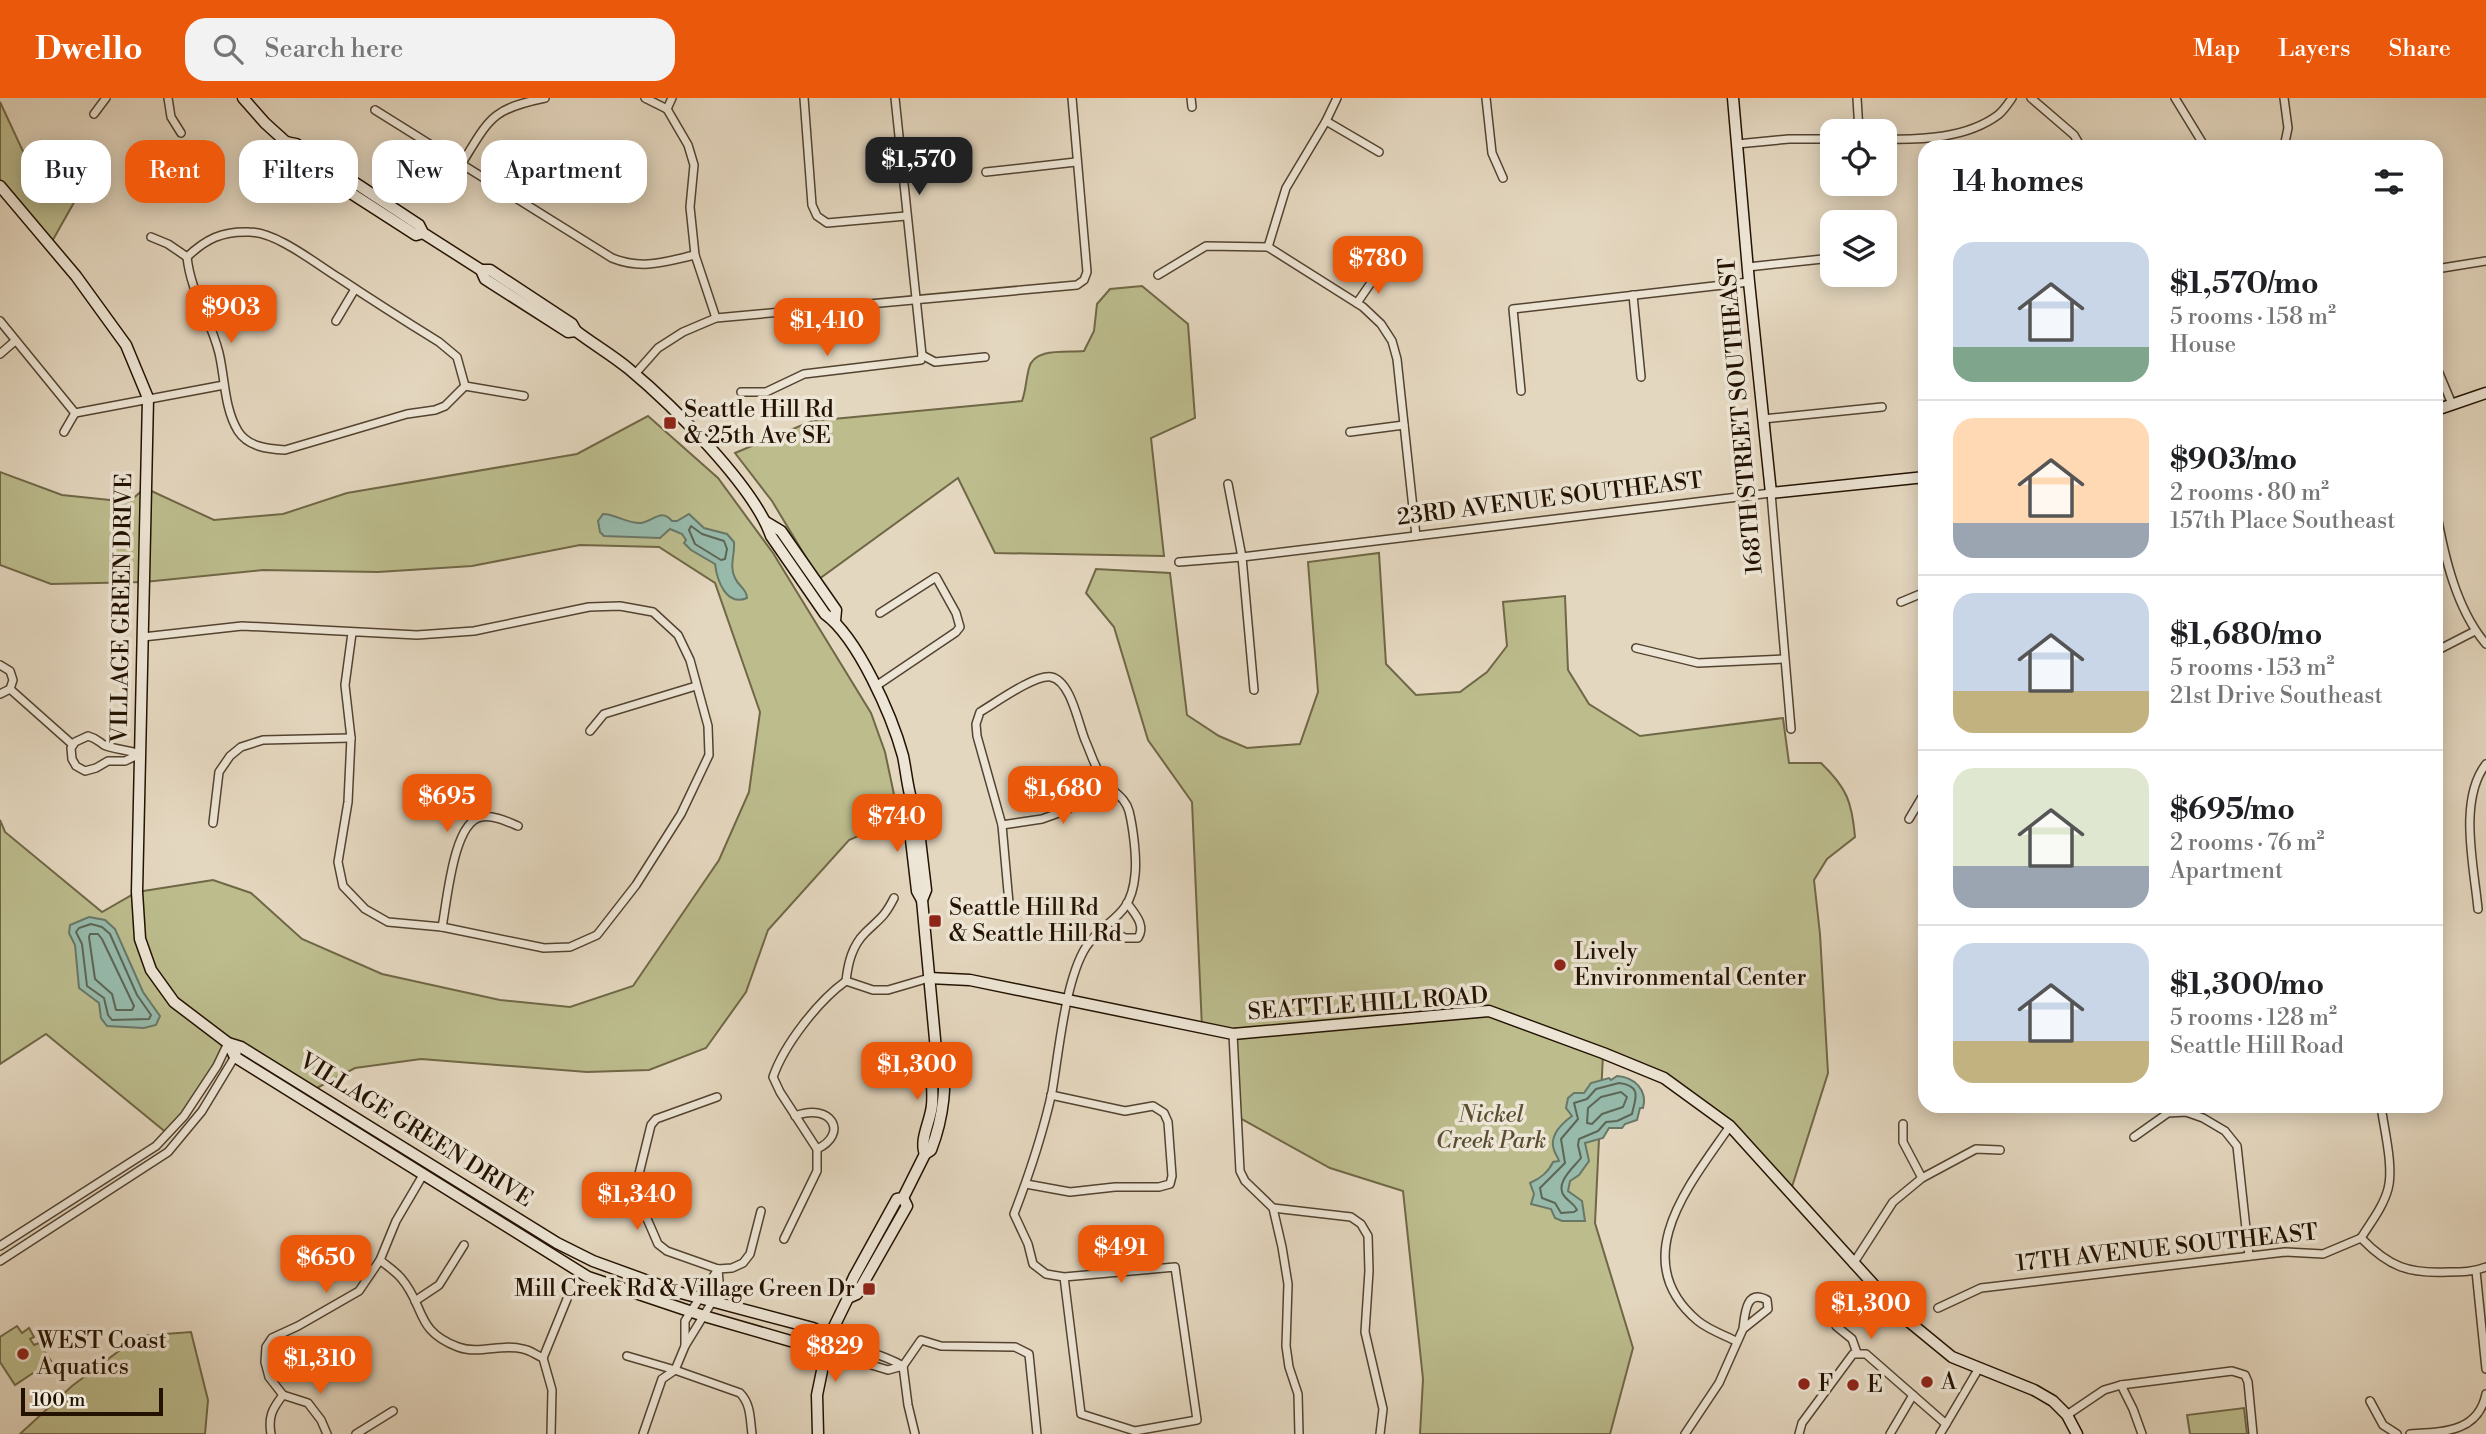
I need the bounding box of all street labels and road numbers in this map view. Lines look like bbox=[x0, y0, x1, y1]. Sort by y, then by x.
street label: 168TH STREET SOUTHEAST bbox=[1713, 257, 1769, 575]
street label: 23RD AVENUE SOUTHEAST bbox=[1395, 466, 1705, 532]
street label: VILLAGE GREEN DRIVE bbox=[106, 473, 138, 744]
street label: SEATTLE HILL ROAD bbox=[1247, 982, 1489, 1026]
street label: VILLAGE GREEN DRIVE bbox=[293, 1046, 538, 1213]
street label: 17TH AVENUE SOUTHEAST bbox=[2015, 1218, 2319, 1278]

